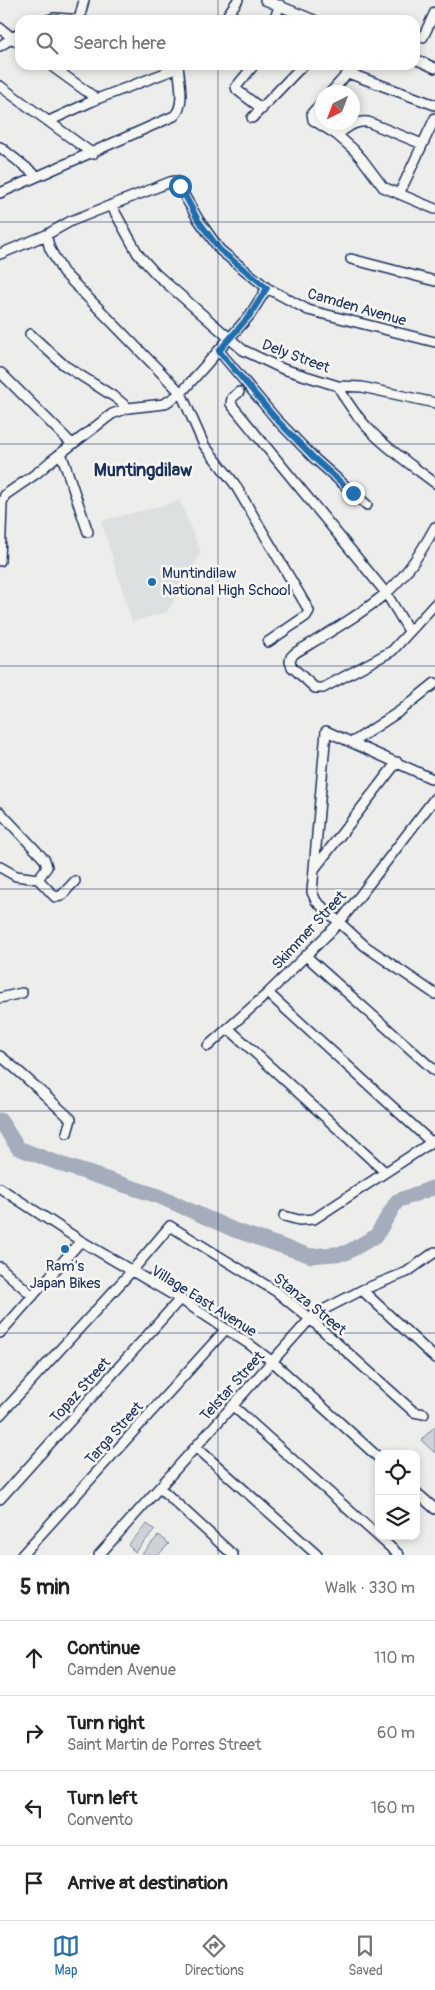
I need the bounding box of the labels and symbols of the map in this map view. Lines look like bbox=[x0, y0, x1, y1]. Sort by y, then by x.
north arrow bbox=[315, 85, 360, 130]
route start bbox=[169, 175, 192, 198]
street label: Camden Avenue bbox=[305, 284, 409, 331]
street label: Dely Street bbox=[259, 335, 333, 378]
district label: Muntingdilaw bbox=[94, 459, 193, 482]
route end bbox=[342, 482, 365, 505]
place label: Muntindilaw National High School bbox=[162, 564, 291, 600]
marker: Muntindilaw National High School bbox=[146, 576, 158, 588]
street label: Skimmer Street bbox=[268, 886, 351, 974]
marker: Ram's Japan Bikes bbox=[59, 1243, 71, 1255]
place label: Ram's Japan Bikes bbox=[29, 1257, 101, 1293]
street label: Village East Avenue bbox=[147, 1261, 261, 1342]
street label: Stanza Street bbox=[269, 1269, 351, 1340]
street label: Telstar Street bbox=[196, 1347, 269, 1425]
street label: Topaz Street bbox=[46, 1353, 115, 1427]
street label: Targa Street bbox=[81, 1397, 148, 1469]

